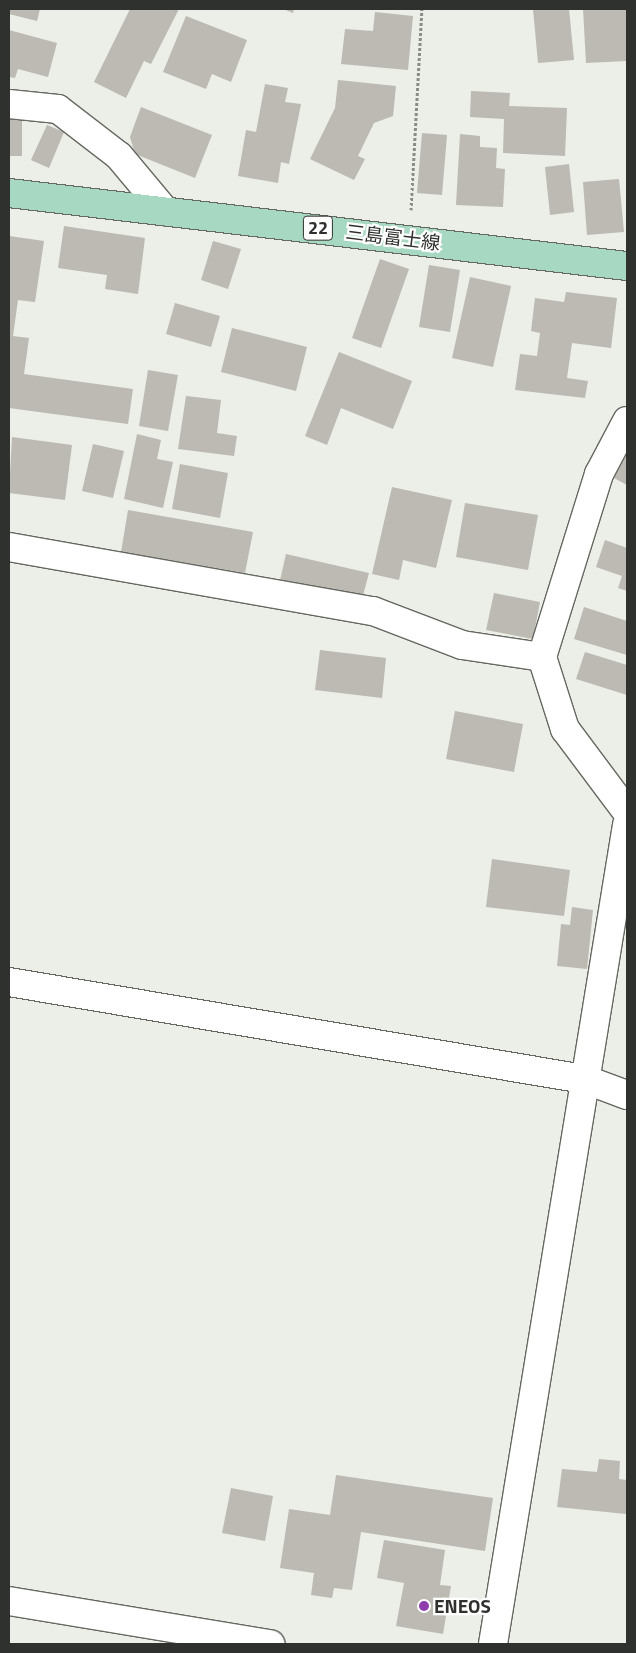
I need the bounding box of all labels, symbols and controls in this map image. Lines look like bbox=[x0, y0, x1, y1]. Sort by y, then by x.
road number: 22 bbox=[302, 212, 334, 244]
street label: 三島富士線 bbox=[344, 220, 442, 254]
place label: ENEOS bbox=[434, 1595, 491, 1617]
marker: ENEOS bbox=[418, 1600, 430, 1612]

